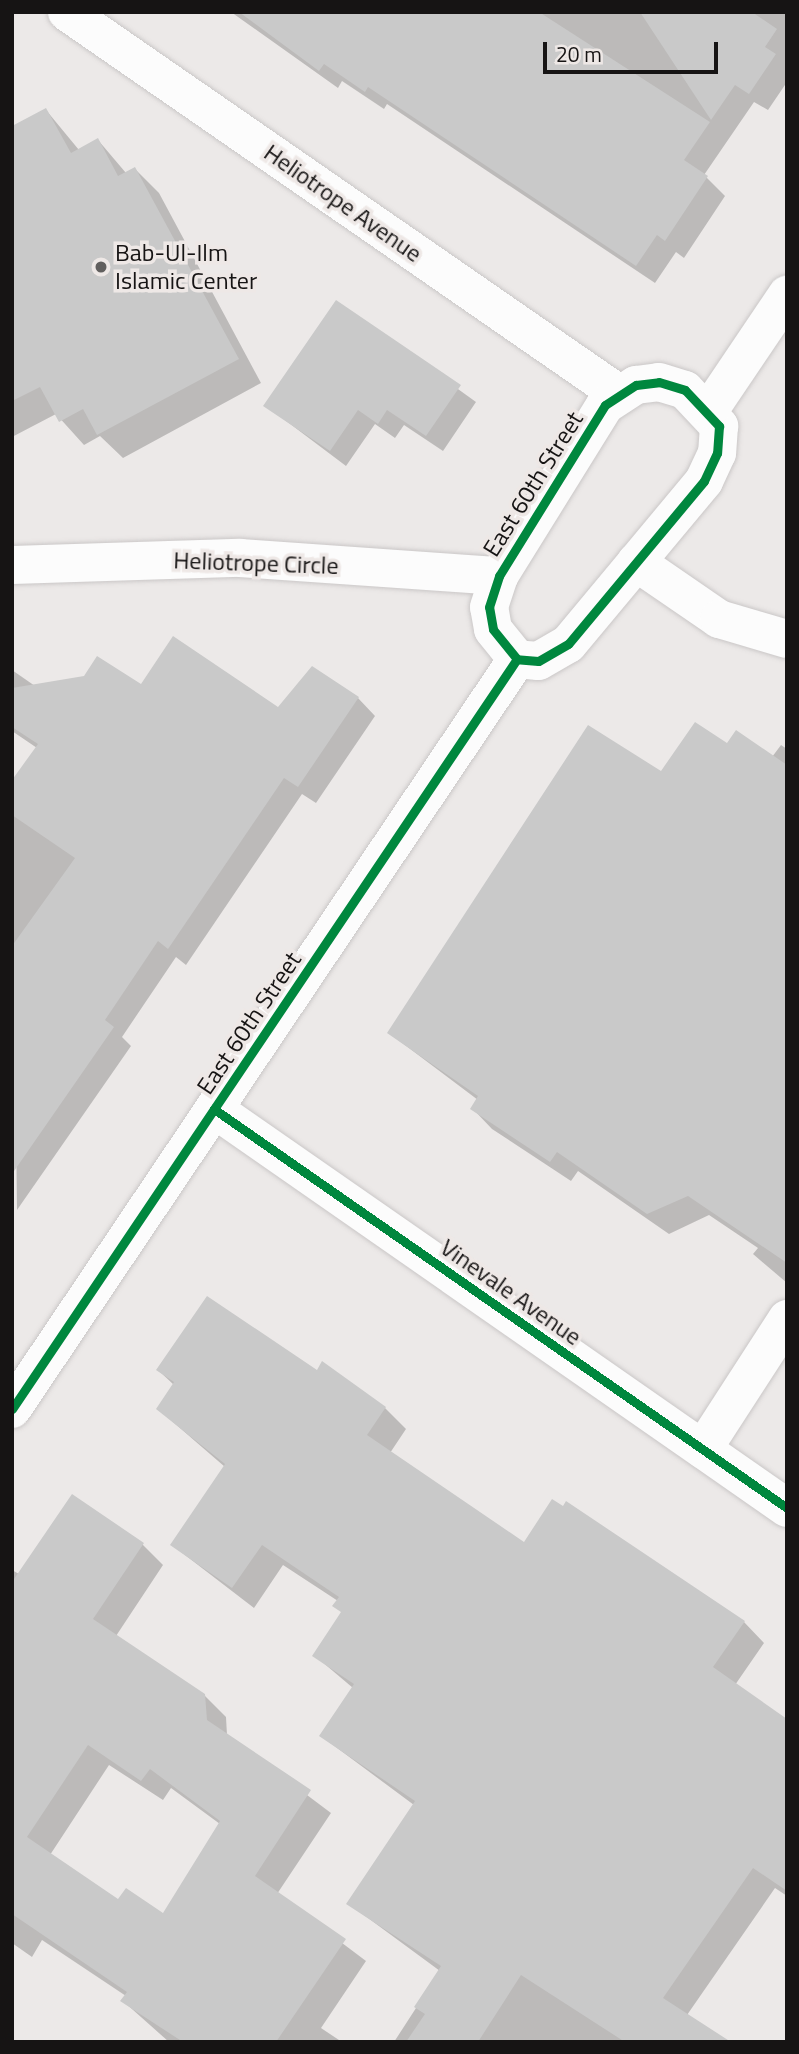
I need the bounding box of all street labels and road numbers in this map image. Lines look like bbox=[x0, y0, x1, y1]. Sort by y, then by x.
street label: Heliotrope Avenue bbox=[259, 138, 427, 268]
street label: East 60th Street bbox=[477, 406, 589, 562]
street label: Heliotrope Circle bbox=[173, 546, 339, 580]
street label: East 60th Street bbox=[191, 946, 307, 1100]
street label: Vinevale Avenue bbox=[435, 1233, 587, 1351]

